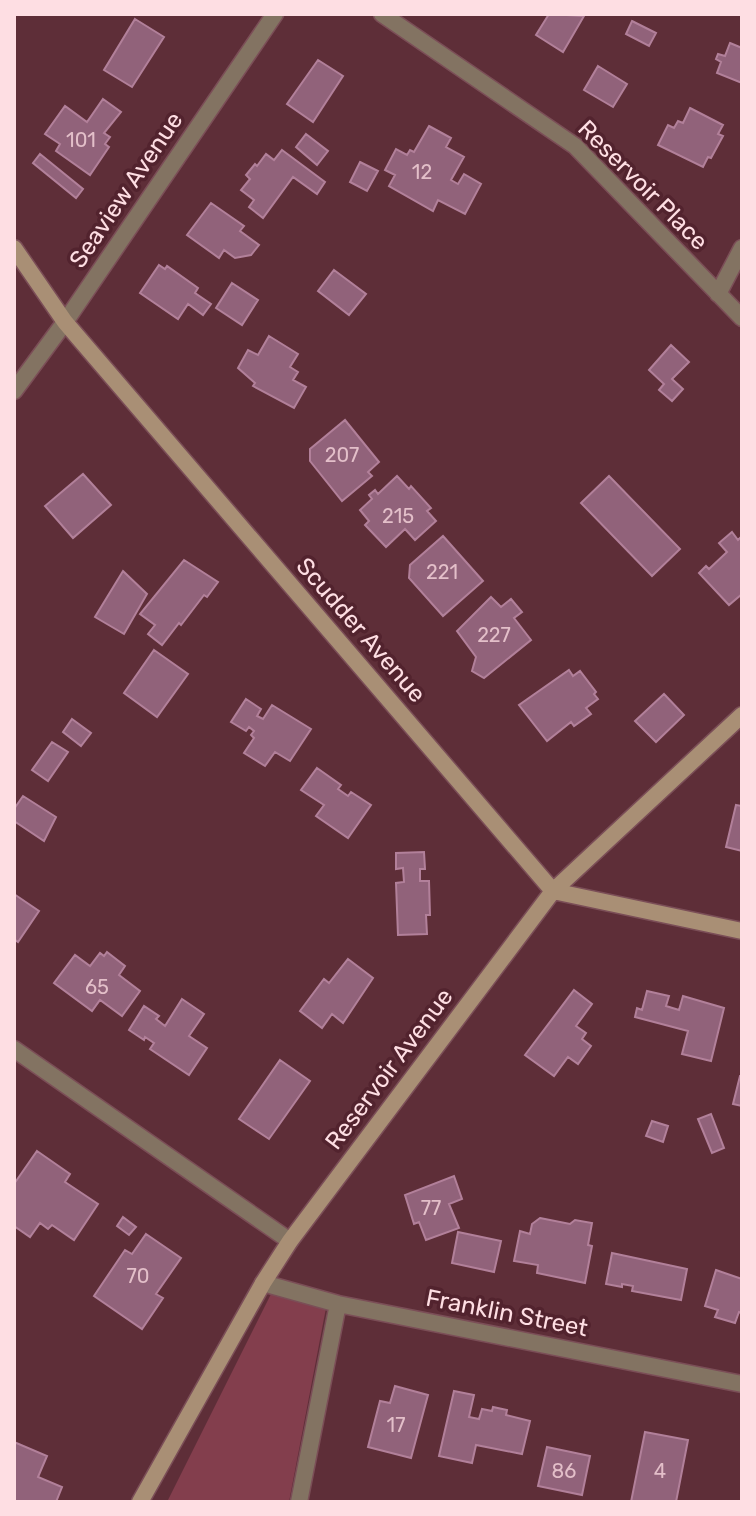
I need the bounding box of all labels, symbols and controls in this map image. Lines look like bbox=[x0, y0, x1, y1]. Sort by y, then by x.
street label: Seaview Avenue bbox=[64, 107, 188, 273]
street label: Reservoir Place bbox=[572, 114, 714, 256]
house number: 101 bbox=[66, 128, 96, 152]
house number: 12 bbox=[412, 160, 432, 184]
house number: 207 bbox=[325, 443, 359, 467]
house number: 215 bbox=[382, 504, 414, 528]
street label: Scudder Avenue bbox=[291, 552, 431, 708]
house number: 221 bbox=[426, 560, 458, 584]
house number: 227 bbox=[477, 623, 511, 647]
house number: 65 bbox=[85, 975, 109, 999]
street label: Reservoir Avenue bbox=[319, 983, 459, 1155]
house number: 77 bbox=[421, 1196, 441, 1220]
house number: 70 bbox=[127, 1264, 149, 1288]
street label: Franklin Street bbox=[424, 1284, 590, 1342]
house number: 17 bbox=[387, 1413, 405, 1437]
house number: 86 bbox=[552, 1459, 576, 1483]
house number: 4 bbox=[654, 1459, 666, 1483]

